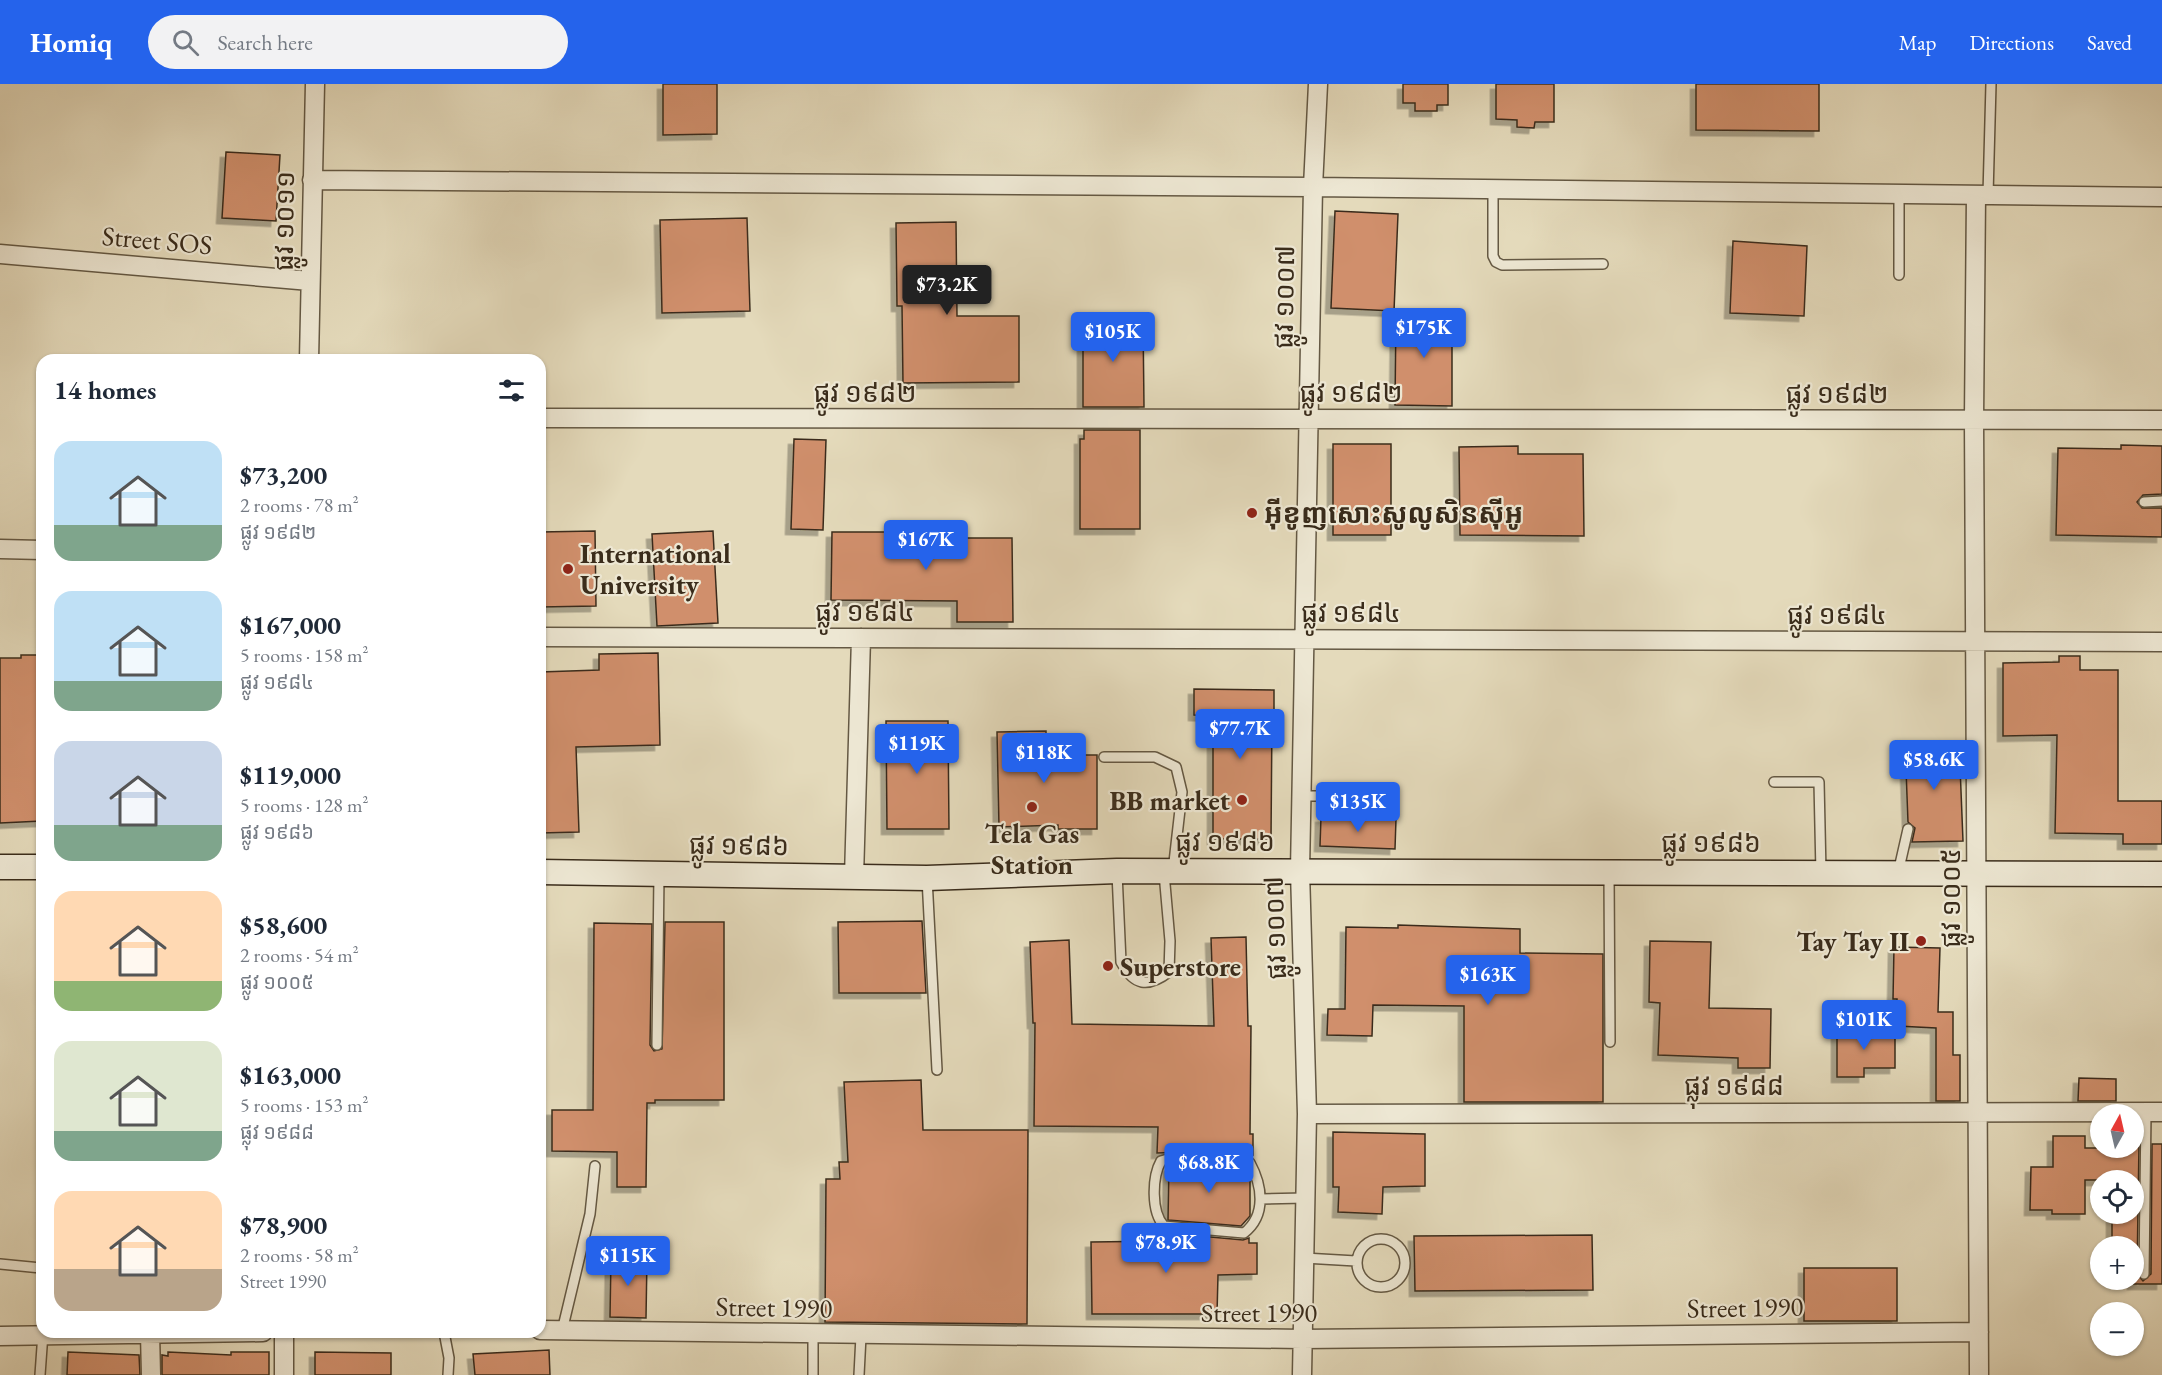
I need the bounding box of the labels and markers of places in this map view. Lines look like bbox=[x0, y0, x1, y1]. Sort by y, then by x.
pin: $73.2K bbox=[898, 265, 996, 316]
pin: $175K bbox=[1382, 308, 1466, 359]
pin: $105K bbox=[1071, 312, 1155, 363]
place label: អ៊ីខូញសោះសូលូសិនស៊ីអូ bbox=[1264, 496, 1523, 531]
marker: អ៊ីខូញសោះសូលូសិនស៊ីអូ bbox=[1245, 506, 1259, 520]
pin: $167K bbox=[884, 520, 968, 571]
place label: International University bbox=[580, 536, 731, 602]
marker: International University bbox=[561, 562, 575, 576]
pin: $77.7K bbox=[1191, 709, 1289, 760]
pin: $119K bbox=[875, 724, 959, 775]
pin: $118K bbox=[1002, 733, 1086, 784]
pin: $58.6K bbox=[1885, 740, 1983, 791]
pin: $135K bbox=[1316, 782, 1400, 833]
place label: BB market bbox=[1109, 783, 1230, 818]
marker: BB market bbox=[1235, 793, 1249, 807]
marker: Tela Gas Station bbox=[1025, 800, 1039, 814]
place label: Tela Gas Station bbox=[985, 816, 1079, 882]
place label: Tay Tay II bbox=[1796, 924, 1909, 959]
marker: Tay Tay II bbox=[1914, 934, 1928, 948]
place label: Superstore bbox=[1120, 949, 1241, 984]
pin: $163K bbox=[1446, 955, 1530, 1006]
marker: Superstore bbox=[1101, 959, 1115, 973]
pin: $101K bbox=[1822, 1000, 1906, 1051]
pin: $68.8K bbox=[1160, 1143, 1258, 1194]
pin: $78.9K bbox=[1117, 1223, 1215, 1274]
pin: $115K bbox=[586, 1236, 670, 1287]

